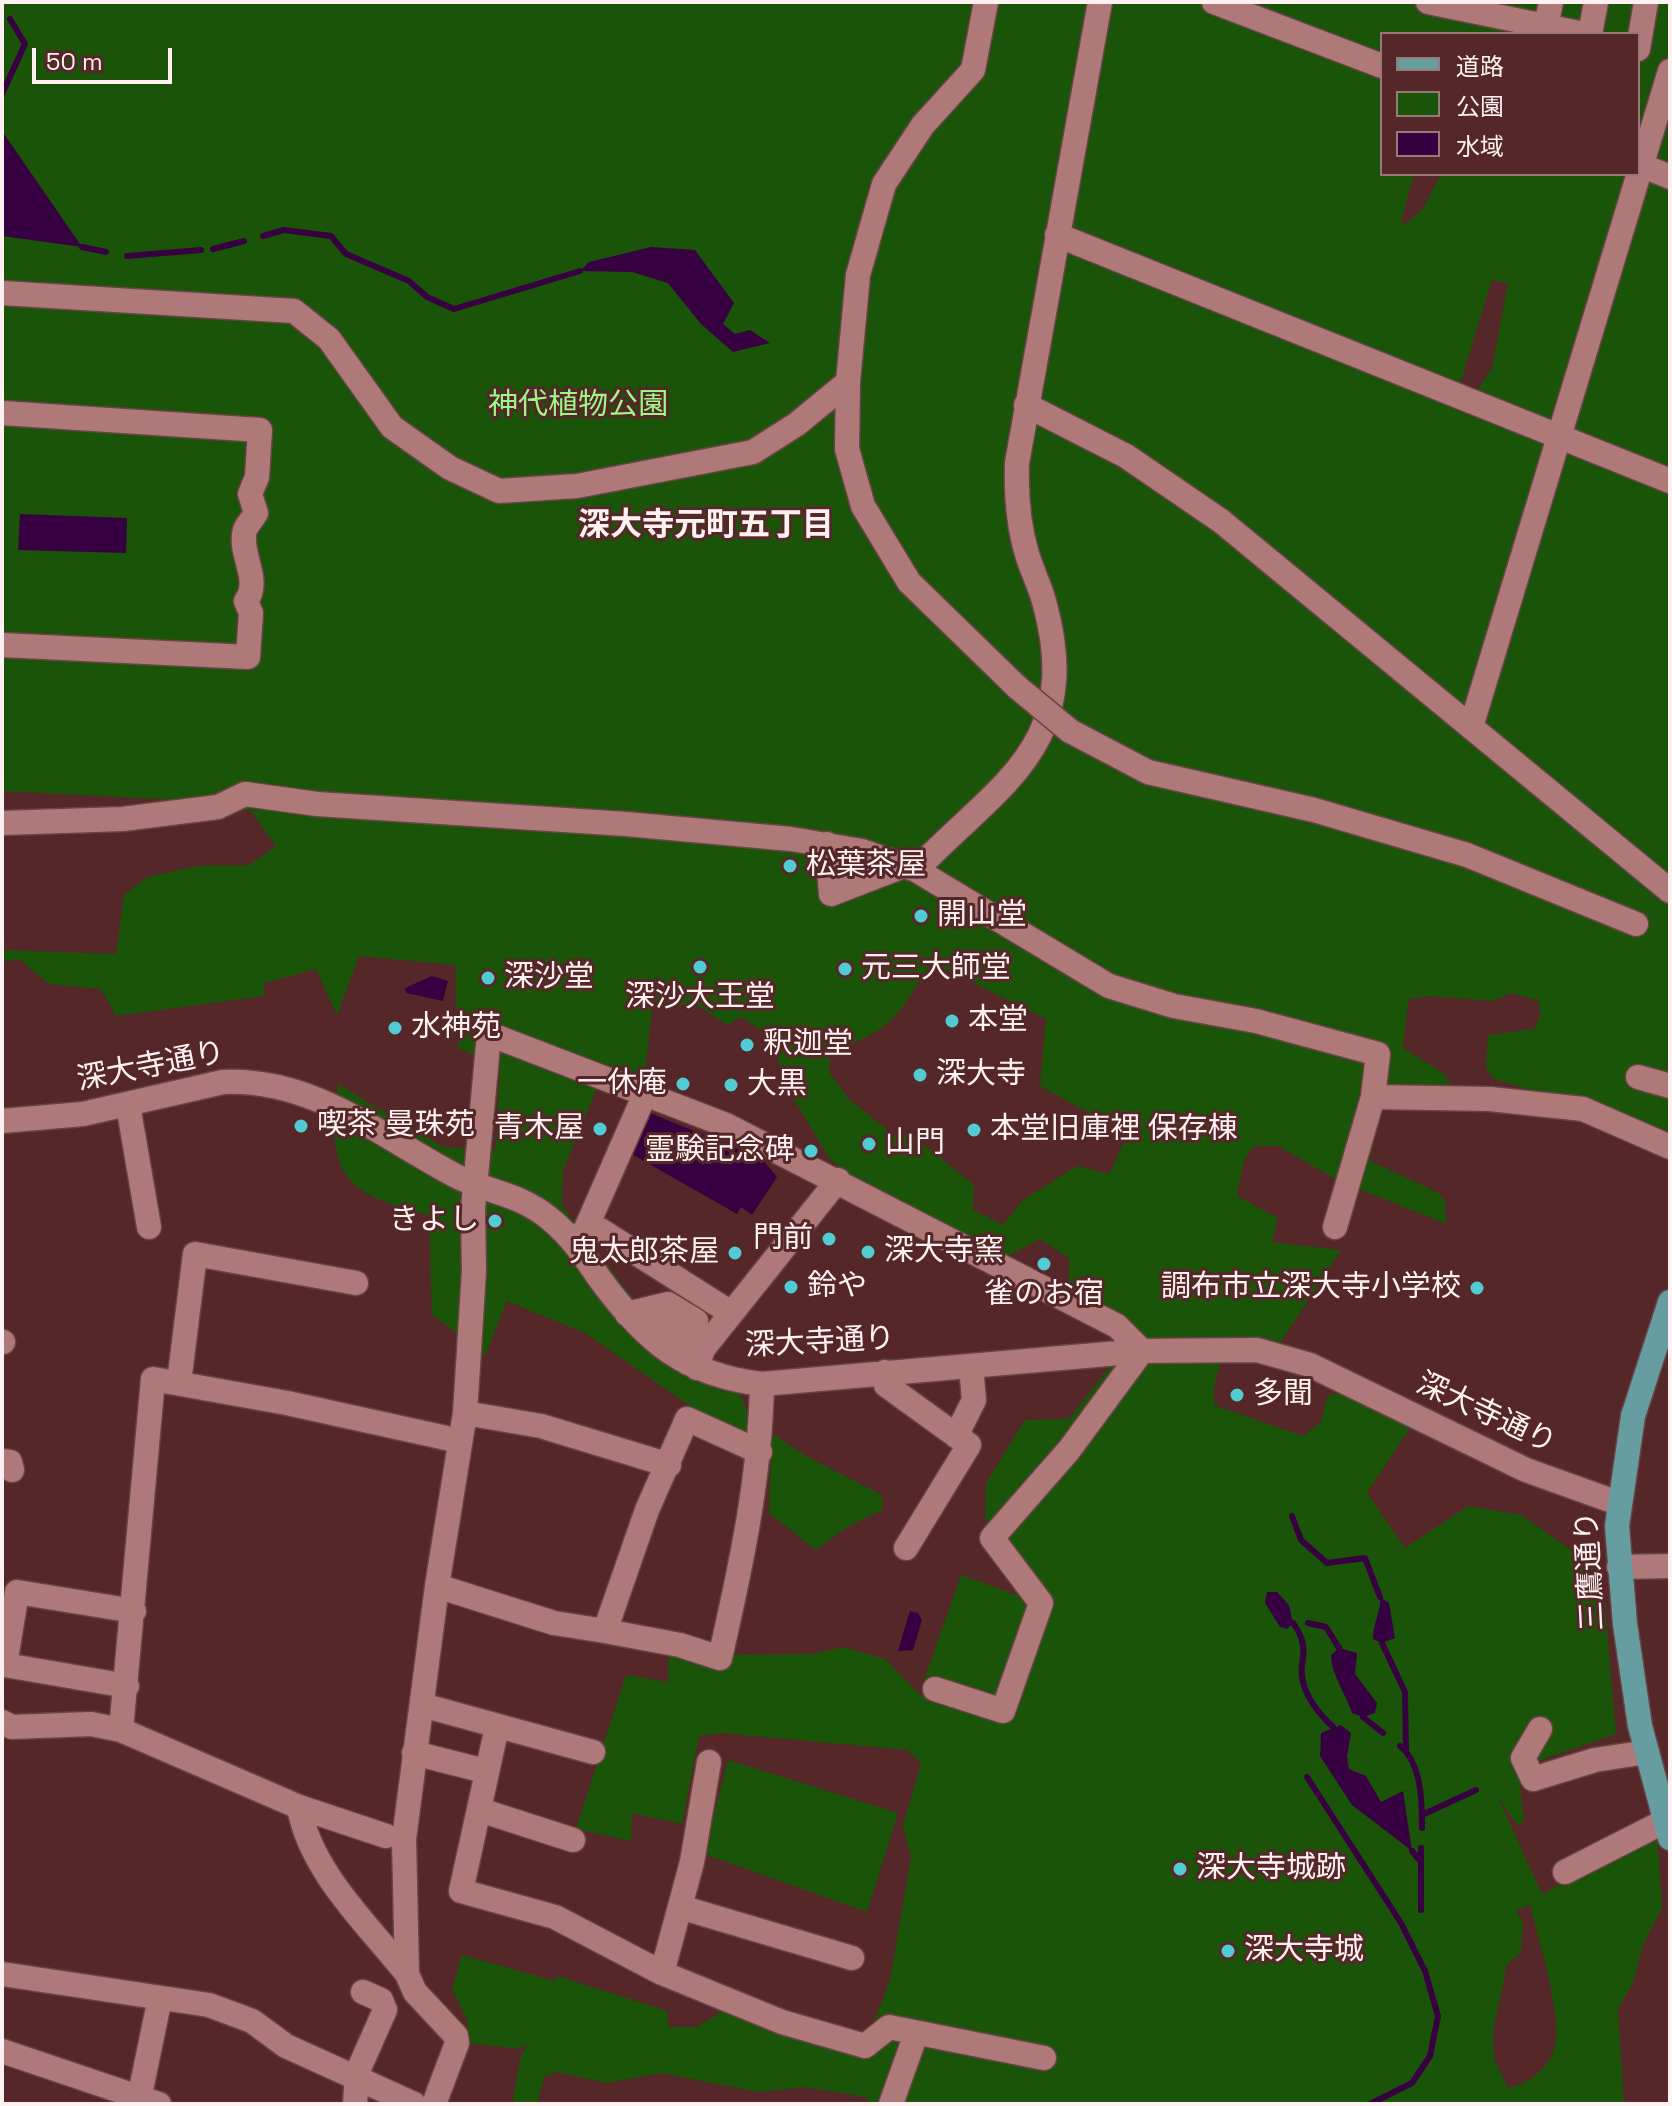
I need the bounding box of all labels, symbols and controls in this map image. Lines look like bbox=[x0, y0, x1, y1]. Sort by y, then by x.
scale bar bbox=[36, 32, 176, 82]
legend bbox=[1380, 32, 1640, 176]
text: 50 m bbox=[46, 46, 103, 77]
text: 道路 bbox=[1456, 51, 1504, 82]
text: 公園 bbox=[1456, 91, 1504, 122]
text: 水域 bbox=[1456, 131, 1504, 162]
park label: 神代植物公園 bbox=[488, 388, 668, 424]
district label: 深大寺元町五丁目 bbox=[578, 507, 834, 545]
place label: 松葉茶屋 bbox=[806, 848, 926, 884]
marker: 松葉茶屋 bbox=[781, 857, 799, 875]
place label: 開山堂 bbox=[937, 898, 1027, 934]
marker: 開山堂 bbox=[912, 907, 930, 925]
place label: 元三大師堂 bbox=[861, 951, 1011, 987]
marker: 深沙大王堂 bbox=[691, 958, 709, 976]
place label: 深沙堂 bbox=[504, 960, 594, 996]
marker: 元三大師堂 bbox=[836, 960, 854, 978]
marker: 深沙堂 bbox=[479, 969, 497, 987]
place label: 深沙大王堂 bbox=[625, 980, 775, 1016]
place label: 本堂 bbox=[968, 1003, 1028, 1039]
place label: 水神苑 bbox=[411, 1010, 501, 1046]
marker: 本堂 bbox=[943, 1012, 961, 1030]
marker: 水神苑 bbox=[386, 1019, 404, 1037]
place label: 釈迦堂 bbox=[763, 1027, 853, 1063]
street label: 深大寺通り bbox=[74, 1035, 228, 1099]
marker: 釈迦堂 bbox=[738, 1036, 756, 1054]
place label: 深大寺 bbox=[936, 1057, 1026, 1093]
place label: 一休庵 bbox=[577, 1066, 667, 1102]
marker: 深大寺 bbox=[911, 1066, 929, 1084]
place label: 大黒 bbox=[747, 1067, 807, 1103]
marker: 一休庵 bbox=[674, 1075, 692, 1093]
marker: 大黒 bbox=[722, 1076, 740, 1094]
place label: 喫茶 曼珠苑 bbox=[317, 1108, 475, 1144]
place label: 青木屋 bbox=[494, 1111, 584, 1147]
place label: 本堂旧庫裡 保存棟 bbox=[990, 1112, 1238, 1148]
marker: 喫茶 曼珠苑 bbox=[292, 1117, 310, 1135]
marker: 青木屋 bbox=[591, 1120, 609, 1138]
marker: 本堂旧庫裡 保存棟 bbox=[965, 1121, 983, 1139]
place label: 山門 bbox=[885, 1126, 945, 1162]
place label: 霊験記念碑 bbox=[645, 1133, 795, 1169]
marker: 山門 bbox=[860, 1135, 878, 1153]
marker: 霊験記念碑 bbox=[802, 1142, 820, 1160]
place label: きよし bbox=[389, 1203, 479, 1239]
marker: きよし bbox=[486, 1212, 504, 1230]
place label: 門前 bbox=[753, 1221, 813, 1257]
marker: 門前 bbox=[820, 1230, 838, 1248]
place label: 深大寺窯 bbox=[884, 1234, 1004, 1270]
place label: 鬼太郎茶屋 bbox=[569, 1235, 719, 1271]
marker: 深大寺窯 bbox=[859, 1243, 877, 1261]
marker: 鬼太郎茶屋 bbox=[726, 1244, 744, 1262]
marker: 雀のお宿 bbox=[1035, 1255, 1053, 1273]
place label: 鈴や bbox=[807, 1269, 867, 1305]
place label: 調布市立深大寺小学校 bbox=[1161, 1270, 1461, 1306]
place label: 雀のお宿 bbox=[984, 1277, 1104, 1313]
marker: 鈴や bbox=[782, 1278, 800, 1296]
marker: 調布市立深大寺小学校 bbox=[1468, 1279, 1486, 1297]
street label: 深大寺通り bbox=[744, 1321, 896, 1365]
street label: 深大寺通り bbox=[1410, 1366, 1562, 1462]
place label: 多聞 bbox=[1253, 1377, 1313, 1413]
marker: 多聞 bbox=[1228, 1386, 1246, 1404]
street label: 三鷹通り bbox=[1570, 1510, 1612, 1632]
place label: 深大寺城跡 bbox=[1196, 1851, 1346, 1887]
marker: 深大寺城跡 bbox=[1171, 1860, 1189, 1878]
place label: 深大寺城 bbox=[1244, 1933, 1364, 1969]
marker: 深大寺城 bbox=[1219, 1942, 1237, 1960]

